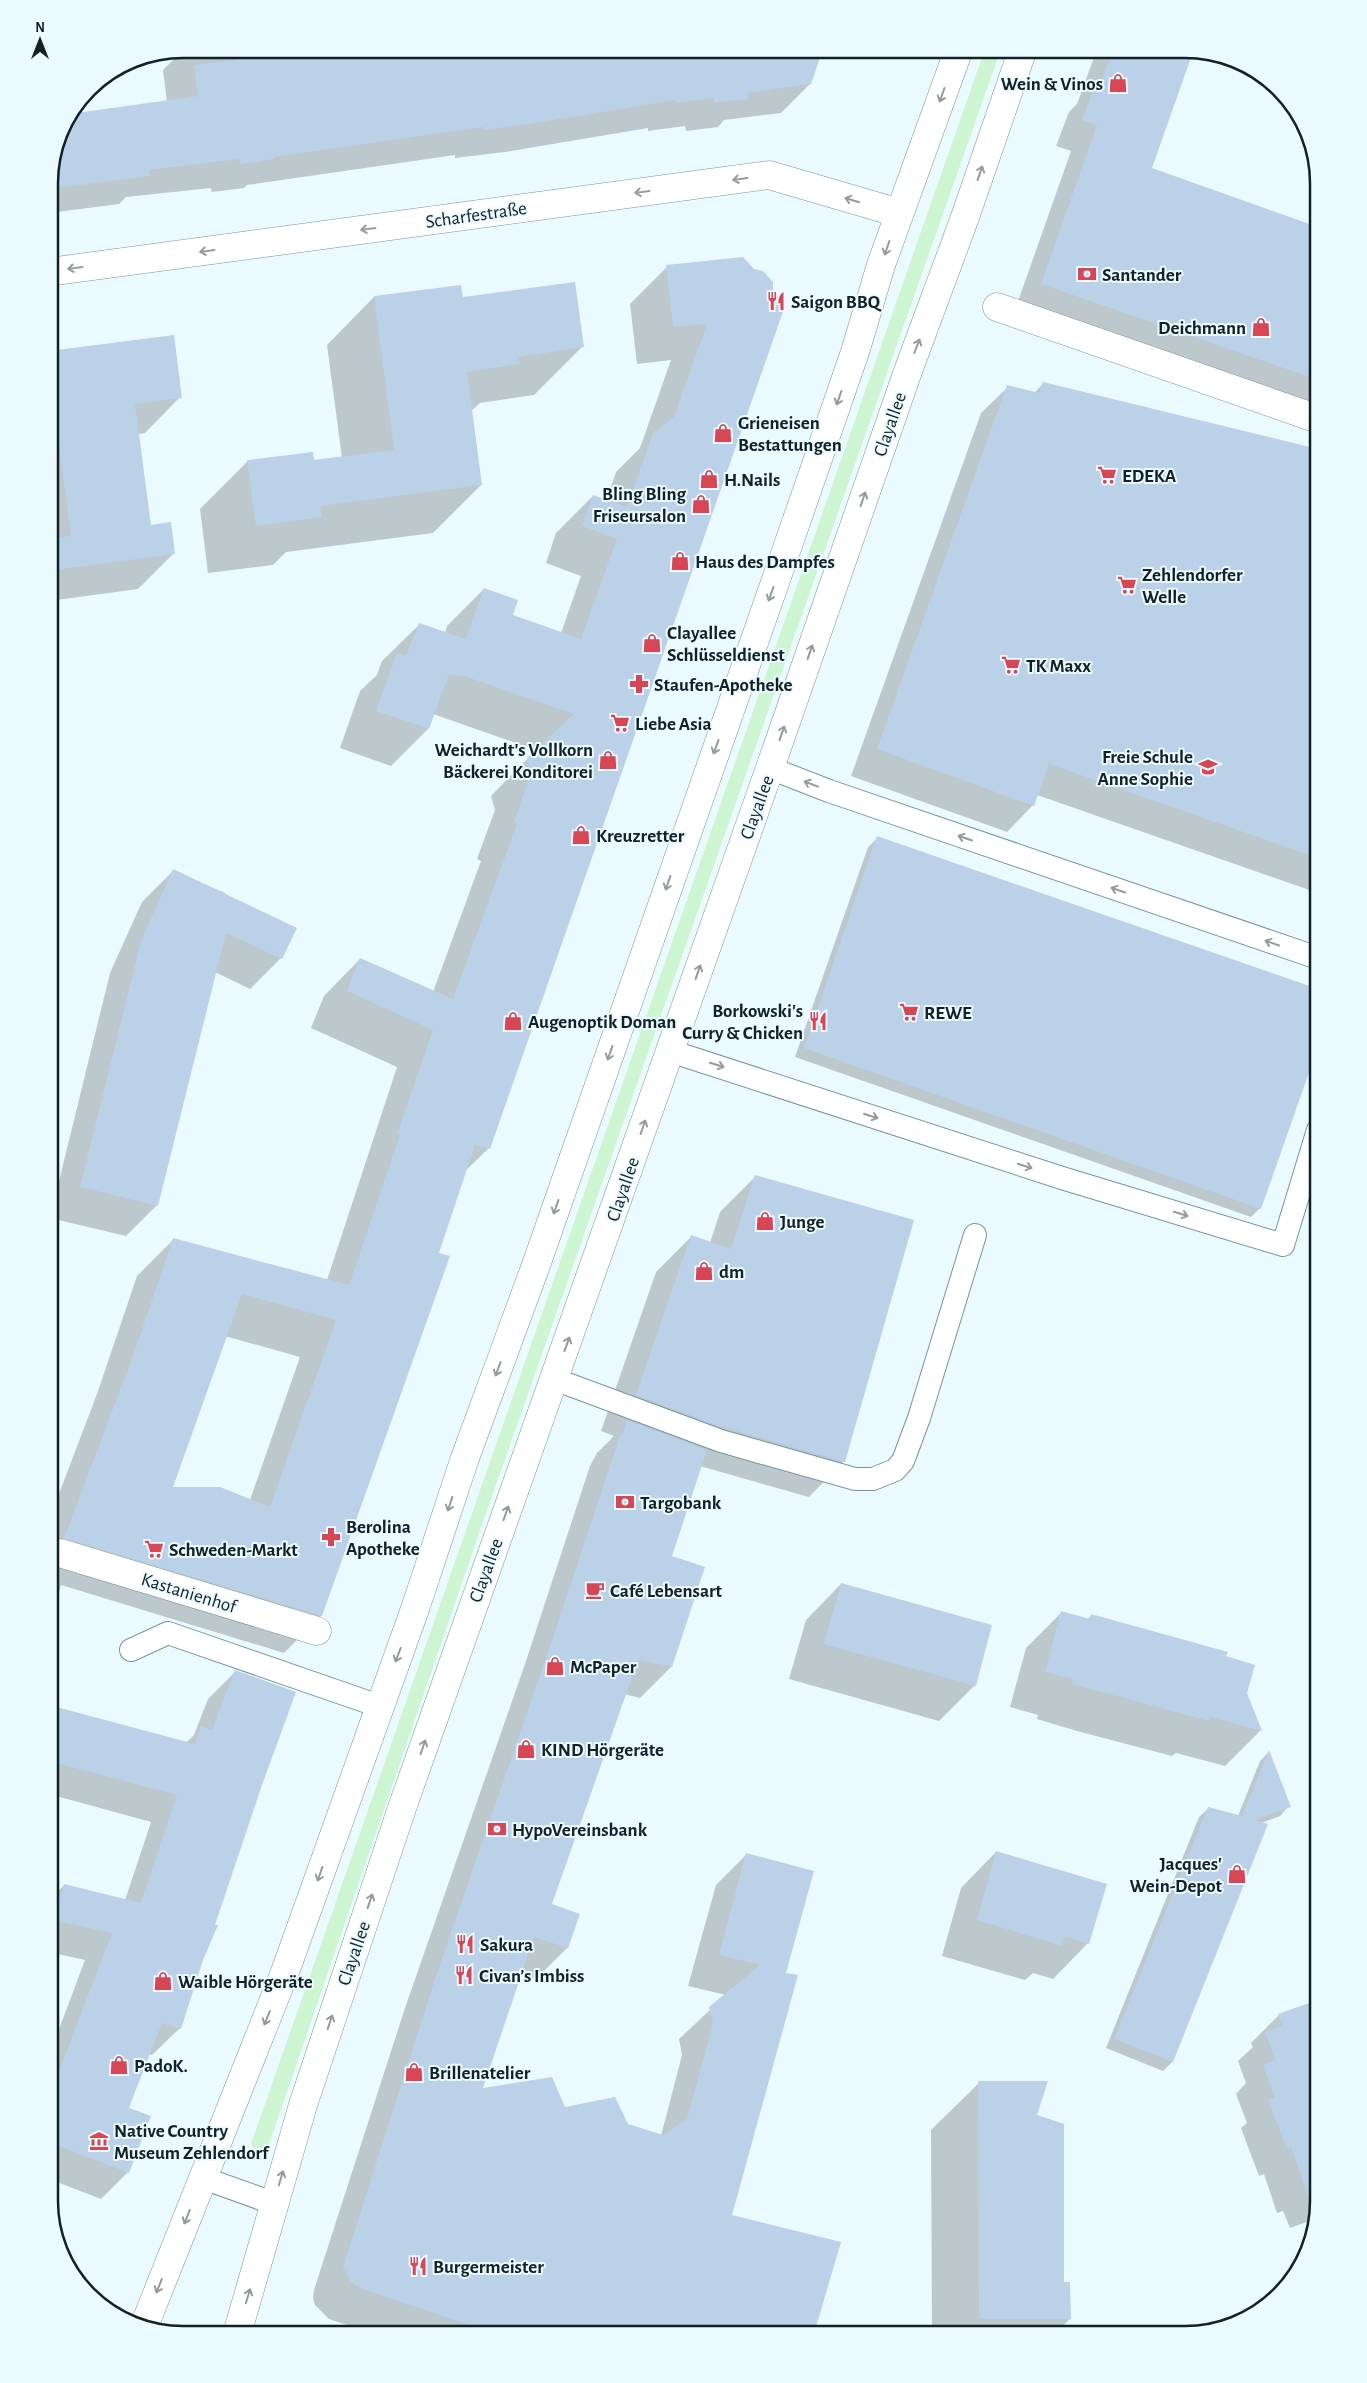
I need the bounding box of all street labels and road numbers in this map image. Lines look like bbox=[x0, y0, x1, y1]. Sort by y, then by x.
street label: Scharfestraße bbox=[424, 199, 528, 232]
street label: Clayallee bbox=[871, 390, 910, 459]
street label: Clayallee bbox=[737, 773, 778, 842]
street label: Clayallee bbox=[604, 1155, 643, 1224]
street label: Clayallee bbox=[466, 1536, 507, 1605]
street label: Kastanienhof bbox=[139, 1570, 239, 1617]
street label: Clayallee bbox=[335, 1919, 374, 1988]

